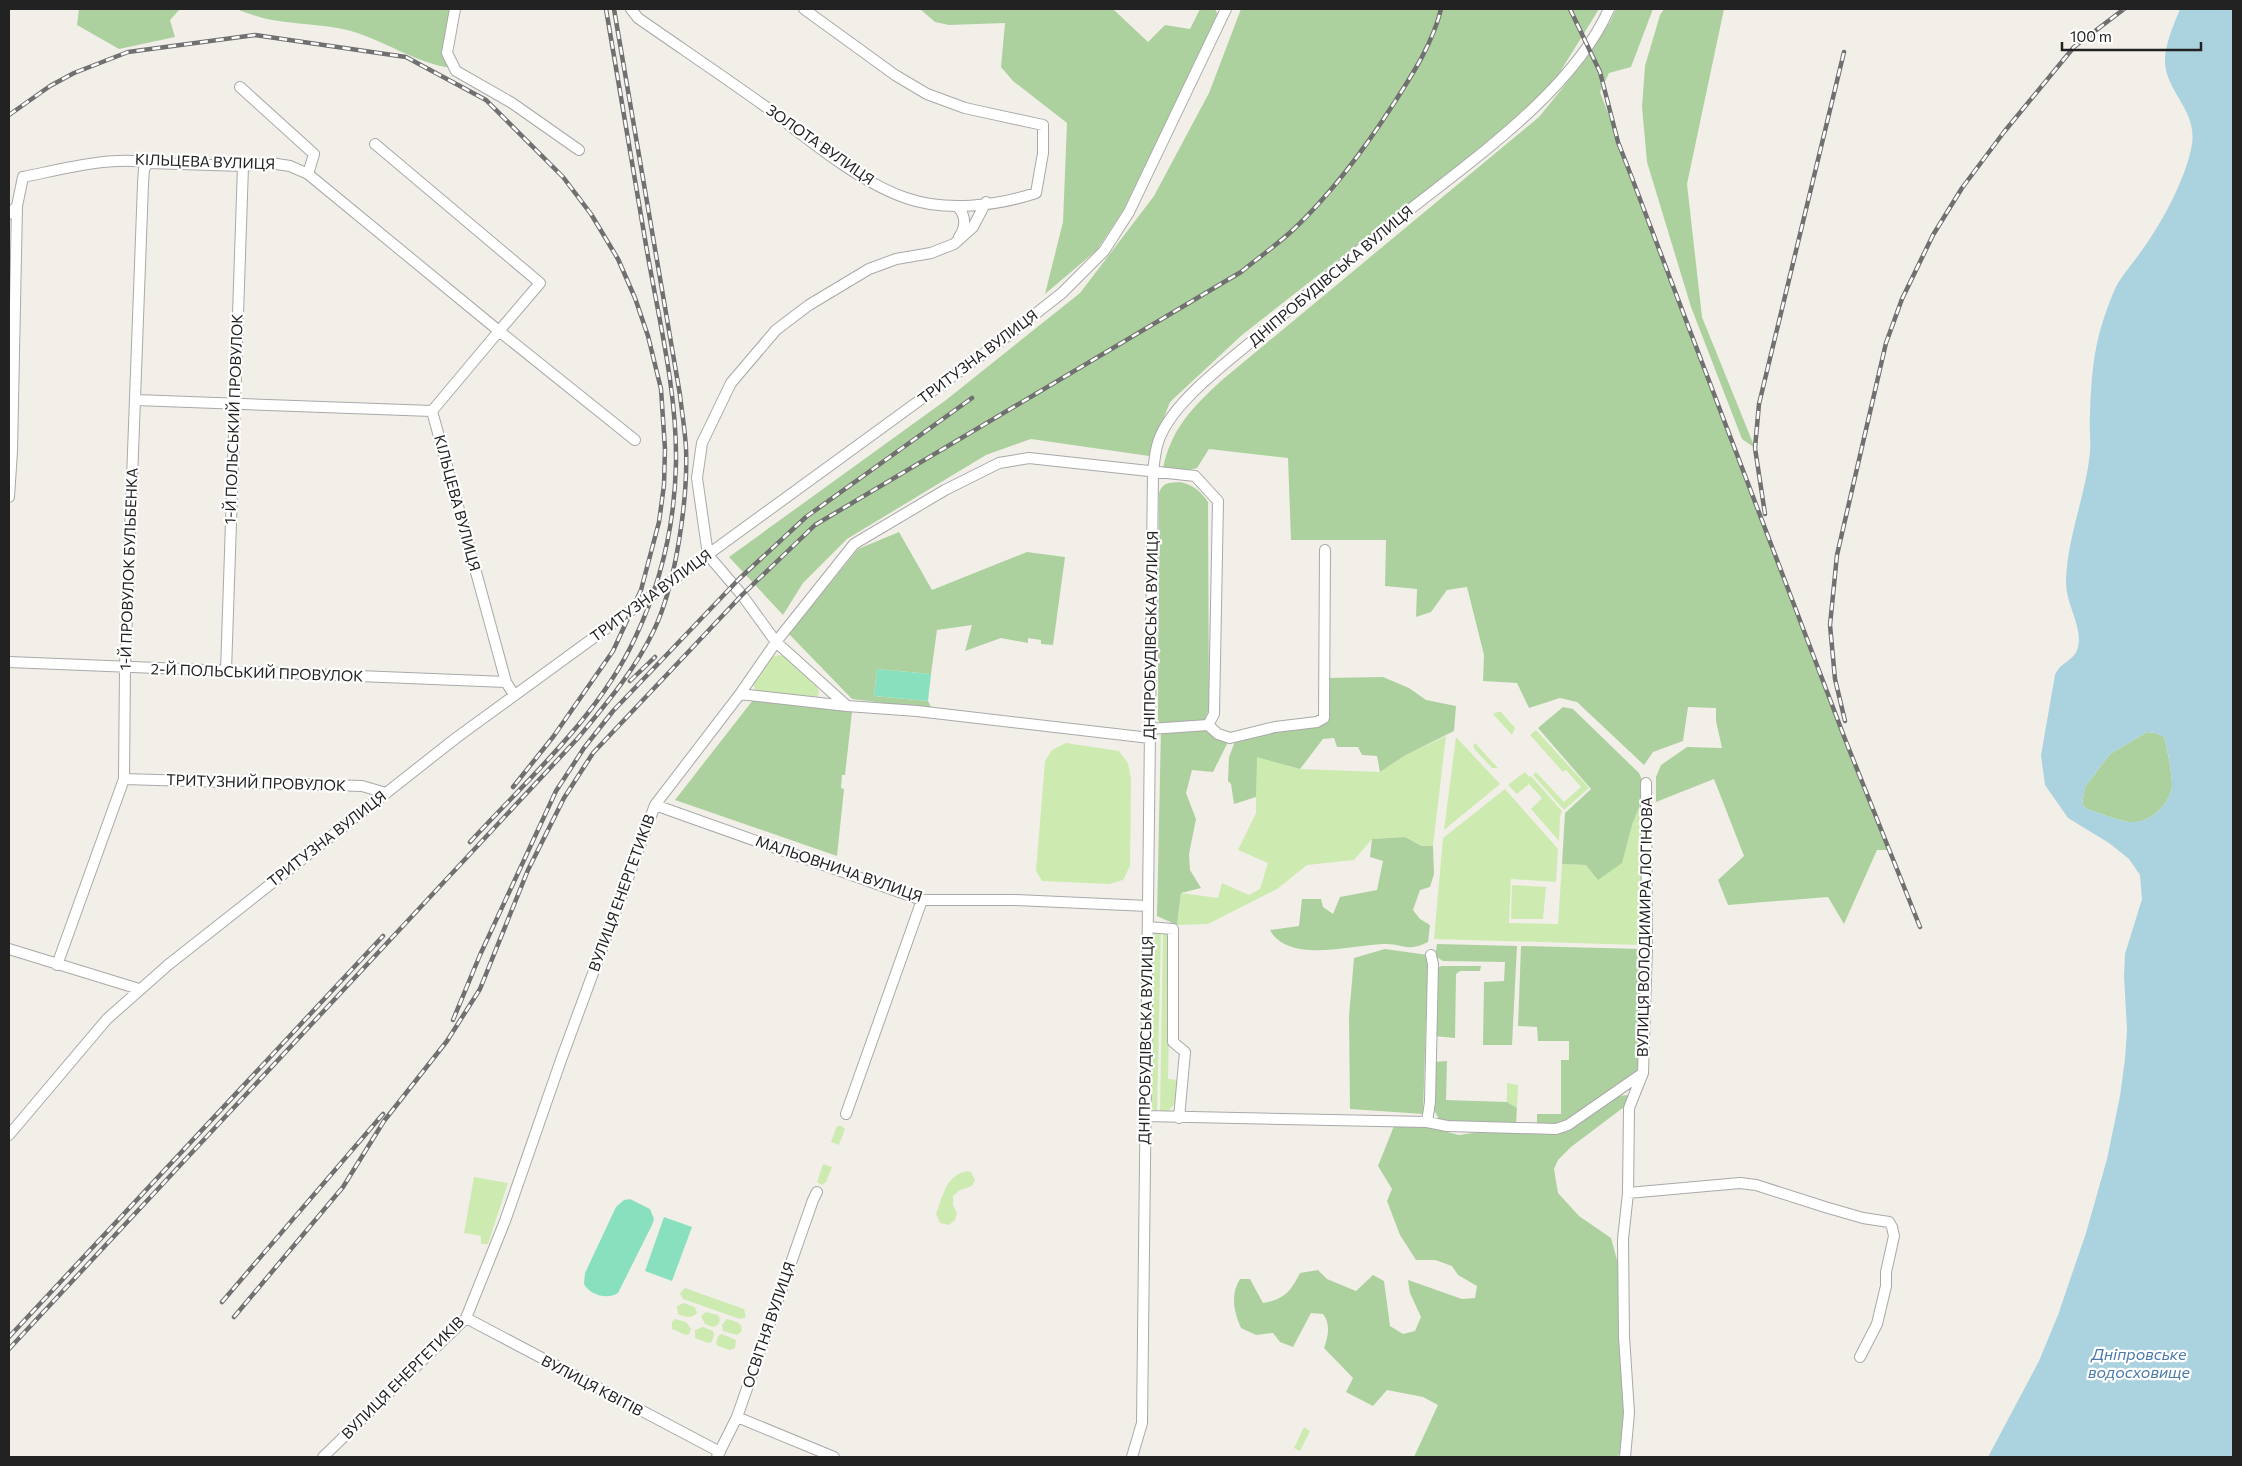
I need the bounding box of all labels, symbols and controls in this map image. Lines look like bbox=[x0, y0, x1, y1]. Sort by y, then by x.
scale bar bbox=[2062, 20, 2201, 52]
text: 100 m bbox=[2070, 27, 2112, 45]
street label: ЗОЛОТА ВУЛИЦЯ bbox=[763, 100, 878, 188]
street label: КІЛЬЦЕВА ВУЛИЦЯ bbox=[135, 150, 276, 172]
street label: ДНІПРОБУДІВСЬКА ВУЛИЦЯ bbox=[1245, 201, 1416, 349]
street label: ТРИТУЗНА ВУЛИЦЯ bbox=[914, 305, 1041, 407]
street label: 1-Й ПОЛЬСЬКИЙ ПРОВУЛОК bbox=[220, 313, 246, 525]
street label: КІЛЬЦЕВА ВУЛИЦЯ bbox=[431, 433, 485, 573]
street label: 1-Й ПРОВУЛОК БУЛЬБЕНКА bbox=[115, 467, 141, 671]
street label: ДНІПРОБУДІВСЬКА ВУЛИЦЯ bbox=[1139, 530, 1161, 739]
street label: ТРИТУЗНА ВУЛИЦЯ bbox=[586, 545, 715, 645]
street label: 2-Й ПОЛЬСЬКИЙ ПРОВУЛОК bbox=[150, 659, 364, 685]
street label: ТРИТУЗНИЙ ПРОВУЛОК bbox=[166, 770, 346, 794]
street label: ТРИТУЗНА ВУЛИЦЯ bbox=[264, 786, 389, 890]
street label: ВУЛИЦЯ ВОЛОДИМИРА ЛОГІНОВА bbox=[1633, 797, 1655, 1057]
street label: ВУЛИЦЯ ЕНЕРГЕТИКІВ bbox=[584, 811, 658, 974]
street label: МАЛЬОВНИЧА ВУЛИЦЯ bbox=[753, 831, 925, 905]
street label: ДНІПРОБУДІВСЬКА ВУЛИЦЯ bbox=[1134, 935, 1156, 1144]
street label: ОСВІТНЯ ВУЛИЦЯ bbox=[738, 1259, 798, 1390]
street label: ВУЛИЦЯ ЕНЕРГЕТИКІВ bbox=[337, 1312, 468, 1442]
water label: Дніпровське водосховище bbox=[2088, 1344, 2191, 1381]
street label: ВУЛИЦЯ КВІТІВ bbox=[539, 1351, 647, 1420]

